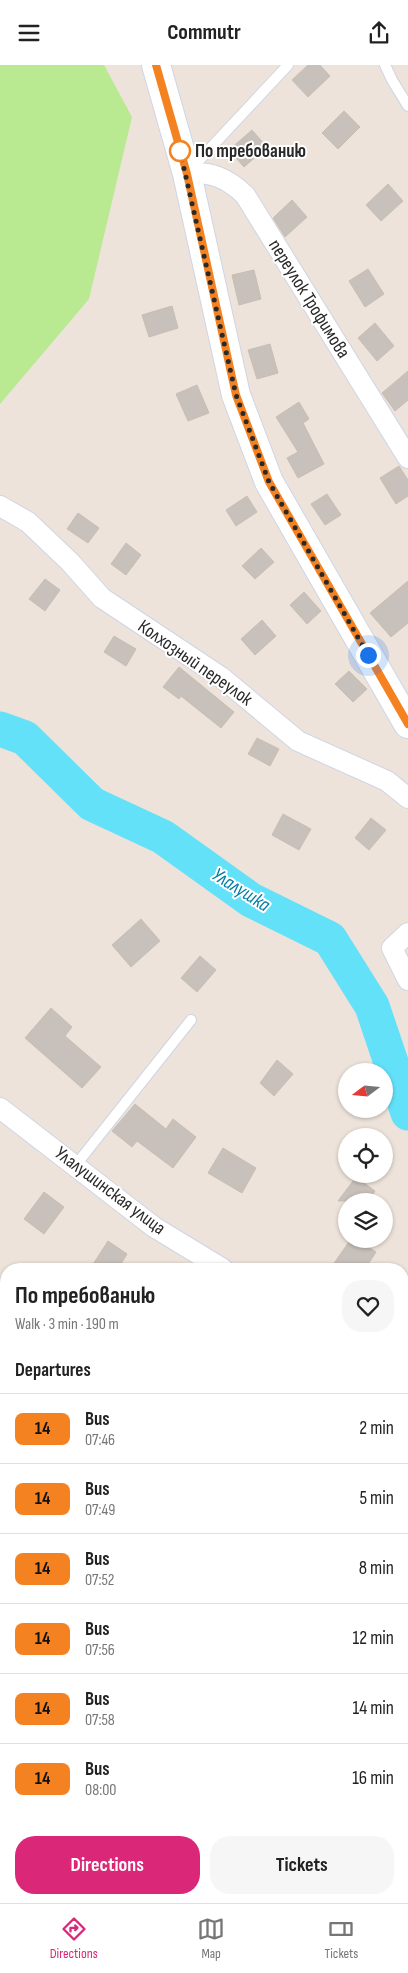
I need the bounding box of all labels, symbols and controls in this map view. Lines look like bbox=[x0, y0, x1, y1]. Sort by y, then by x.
icon: menu bbox=[15, 19, 43, 47]
text: Commutr bbox=[167, 19, 241, 46]
icon: share bbox=[365, 19, 393, 47]
marker: По требованию bbox=[169, 140, 191, 162]
place label: По требованию bbox=[195, 140, 306, 163]
street label: переулок Трофимова bbox=[263, 235, 355, 363]
street label: Колхозный переулок bbox=[133, 615, 257, 711]
your location bbox=[356, 643, 381, 668]
water label: Улалушка bbox=[207, 863, 275, 917]
north arrow bbox=[338, 1063, 392, 1117]
map controls bbox=[338, 1063, 393, 1248]
button: locate bbox=[338, 1128, 393, 1183]
street label: Улалушинская улица bbox=[50, 1142, 170, 1240]
button: layers bbox=[338, 1193, 393, 1248]
button: heart bbox=[342, 1280, 394, 1332]
text: По требованию bbox=[15, 1281, 155, 1310]
text: Walk · 3 min · 190 m bbox=[15, 1315, 119, 1334]
text: Departures bbox=[15, 1359, 91, 1382]
text: Bus bbox=[85, 1408, 110, 1431]
text: 2 min bbox=[359, 1417, 394, 1440]
text: 14 bbox=[35, 1418, 50, 1439]
text: 07:46 bbox=[85, 1431, 115, 1450]
text: Bus bbox=[85, 1478, 110, 1501]
text: 5 min bbox=[359, 1487, 394, 1510]
text: 14 bbox=[35, 1488, 50, 1509]
text: 07:49 bbox=[85, 1501, 115, 1520]
text: Bus bbox=[85, 1548, 110, 1571]
text: 8 min bbox=[359, 1557, 394, 1580]
text: 14 bbox=[35, 1558, 50, 1579]
text: 07:52 bbox=[85, 1571, 114, 1590]
text: Bus bbox=[85, 1618, 110, 1641]
text: 12 min bbox=[352, 1627, 394, 1650]
text: 14 bbox=[35, 1628, 50, 1649]
text: 07:56 bbox=[85, 1641, 115, 1660]
text: Bus bbox=[85, 1688, 110, 1711]
text: 14 min bbox=[353, 1697, 394, 1720]
text: 14 bbox=[35, 1698, 50, 1719]
text: 07:58 bbox=[85, 1711, 115, 1730]
text: Bus bbox=[85, 1758, 110, 1781]
text: 16 min bbox=[352, 1767, 394, 1790]
text: 14 bbox=[35, 1768, 50, 1789]
text: 08:00 bbox=[85, 1781, 116, 1800]
button: Directions bbox=[15, 1836, 200, 1894]
button: Tickets bbox=[210, 1836, 394, 1894]
tab: Directions bbox=[50, 1915, 98, 1962]
tab: Map bbox=[197, 1915, 225, 1962]
tab: Tickets bbox=[325, 1915, 358, 1962]

